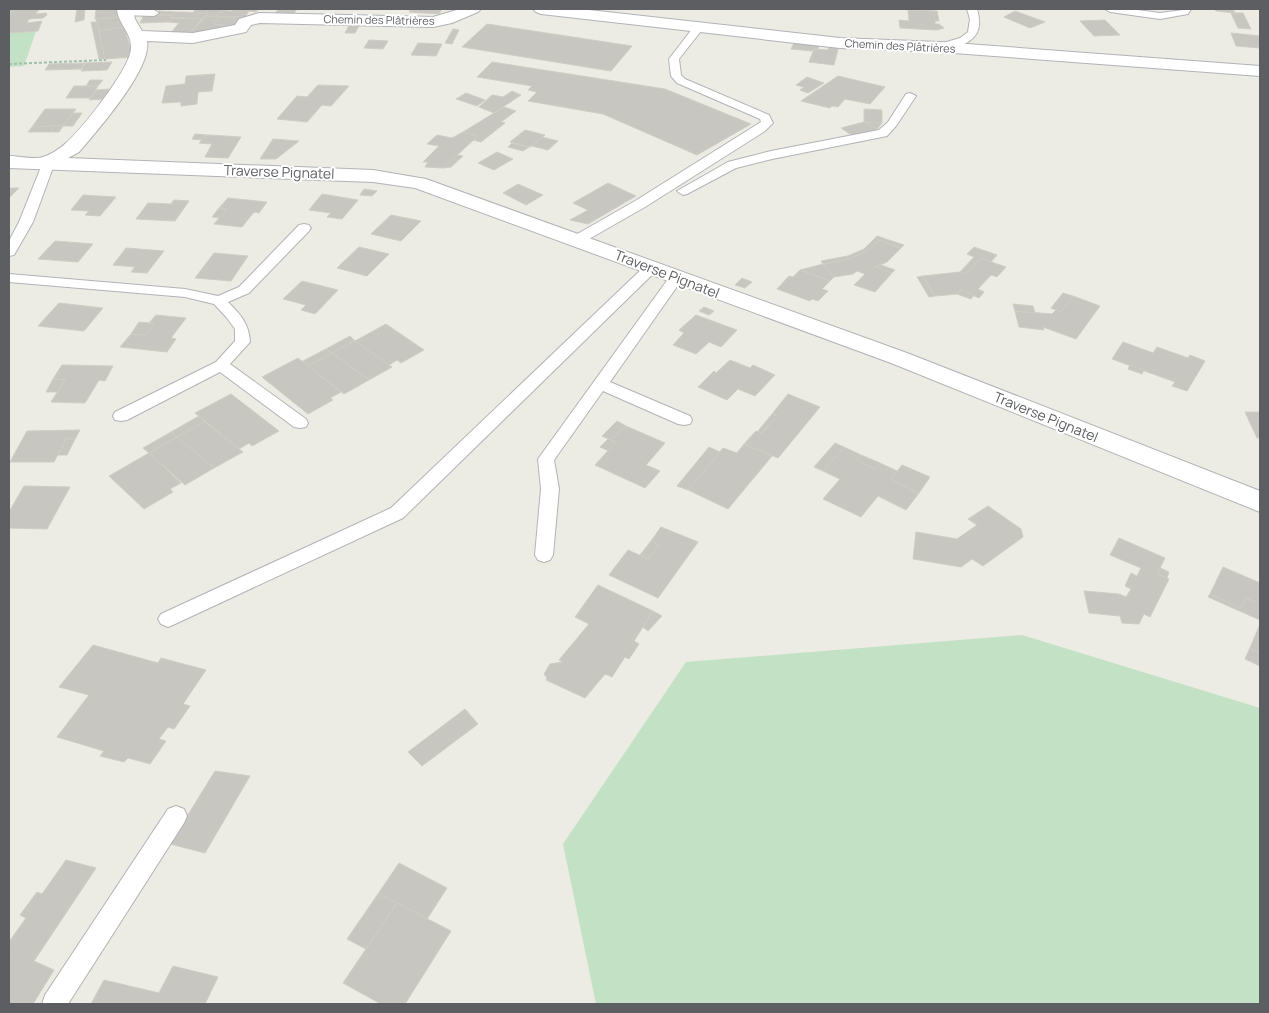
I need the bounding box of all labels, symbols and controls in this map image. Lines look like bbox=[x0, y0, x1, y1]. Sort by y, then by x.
street label: Chemin des Plâtrières bbox=[323, 11, 435, 28]
street label: Chemin des Plâtrières bbox=[844, 35, 956, 56]
street label: Traverse Pignatel bbox=[223, 160, 335, 183]
street label: Traverse Pignatel bbox=[612, 245, 722, 302]
street label: Traverse Pignatel bbox=[991, 387, 1101, 446]

